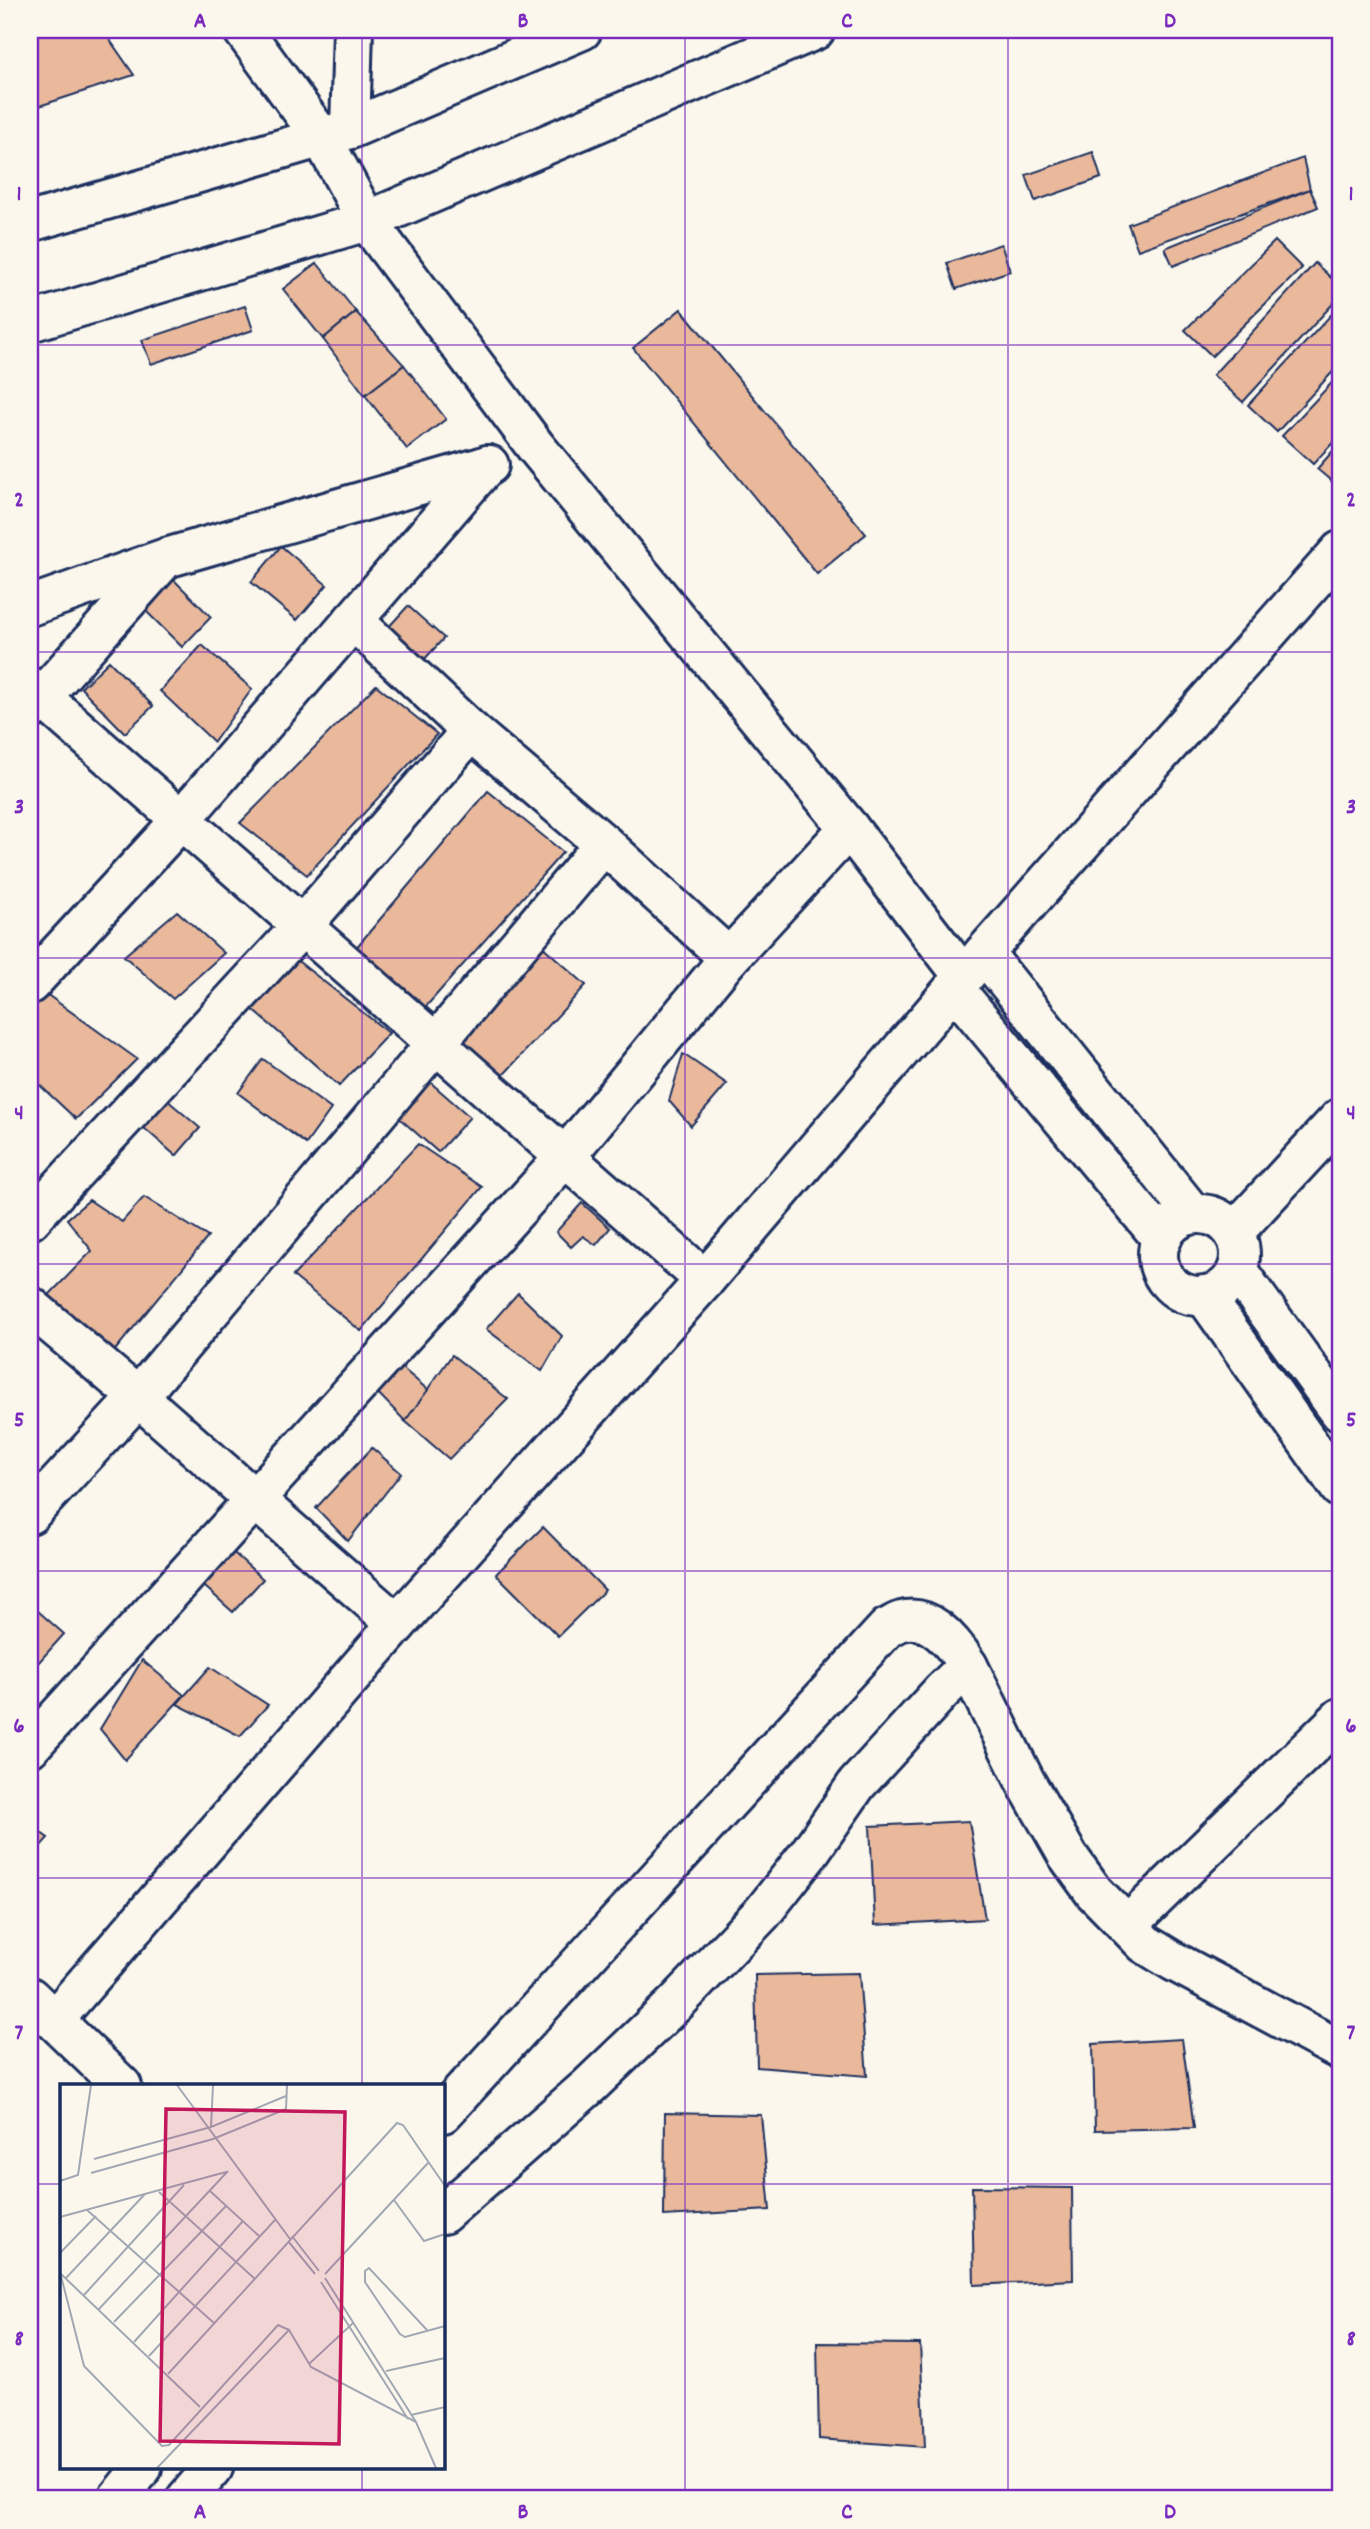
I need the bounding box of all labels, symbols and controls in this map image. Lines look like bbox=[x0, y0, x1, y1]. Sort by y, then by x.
text: A bbox=[194, 6, 206, 39]
text: B bbox=[518, 6, 529, 39]
text: C bbox=[841, 6, 853, 39]
text: D bbox=[1164, 6, 1176, 39]
text: 1 bbox=[16, 179, 22, 212]
text: 1 bbox=[1348, 179, 1354, 212]
text: 2 bbox=[14, 485, 24, 518]
text: 2 bbox=[1346, 485, 1356, 518]
text: 3 bbox=[14, 792, 24, 825]
text: 3 bbox=[1346, 792, 1356, 825]
text: 4 bbox=[14, 1098, 24, 1131]
text: 4 bbox=[1346, 1098, 1356, 1131]
text: 5 bbox=[14, 1405, 24, 1438]
text: 5 bbox=[1346, 1405, 1356, 1438]
text: 6 bbox=[13, 1711, 25, 1744]
text: 6 bbox=[1345, 1711, 1357, 1744]
text: 7 bbox=[15, 2018, 24, 2051]
text: 7 bbox=[1347, 2018, 1356, 2051]
inset map bbox=[60, 2084, 444, 2470]
text: 8 bbox=[14, 2324, 24, 2357]
text: 8 bbox=[1346, 2324, 1356, 2357]
text: A bbox=[194, 2497, 206, 2529]
text: B bbox=[518, 2497, 529, 2529]
text: C bbox=[841, 2497, 853, 2529]
text: D bbox=[1164, 2497, 1176, 2529]

